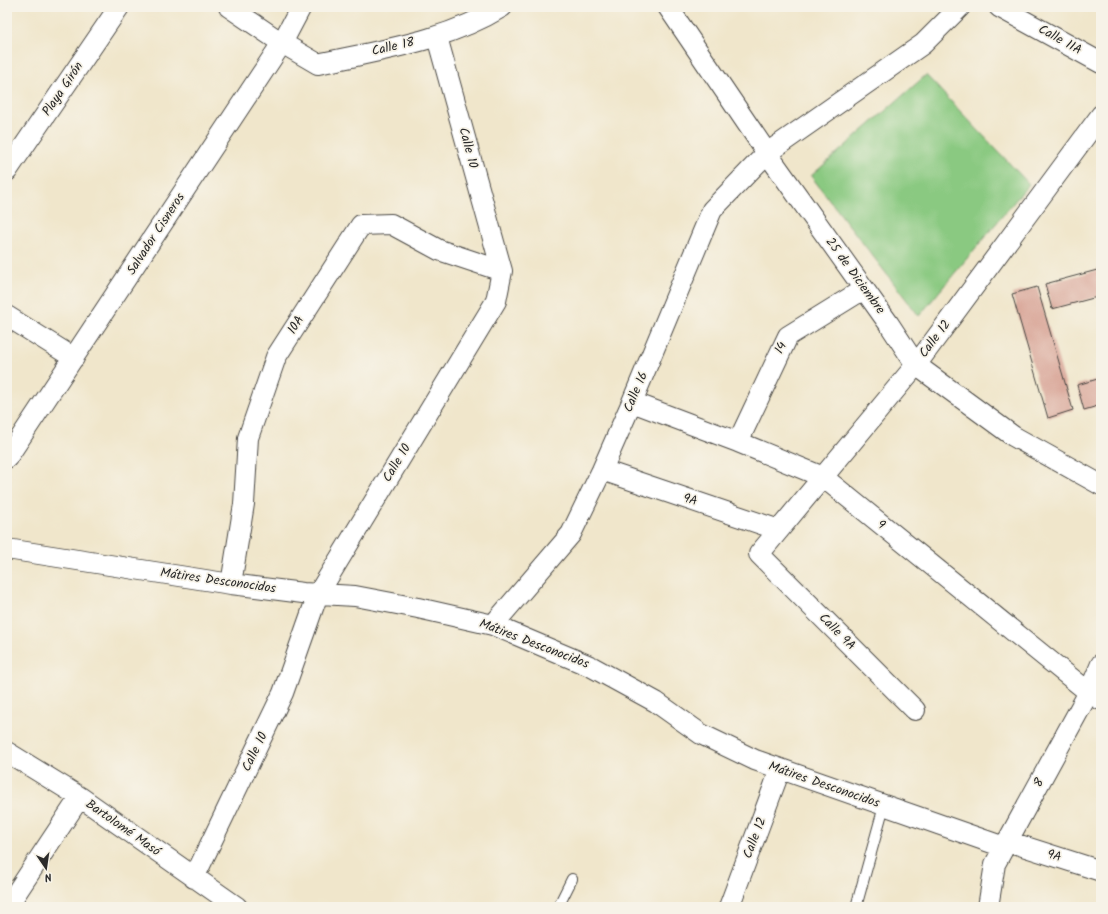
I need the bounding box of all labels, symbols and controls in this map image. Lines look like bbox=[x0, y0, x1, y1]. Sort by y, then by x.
street label: Calle 11A bbox=[1034, 19, 1086, 61]
street label: Calle 18 bbox=[370, 32, 417, 62]
street label: Playa Girón bbox=[37, 57, 89, 121]
street label: Calle 10 bbox=[452, 125, 484, 171]
street label: Salvador Cisneros bbox=[121, 188, 191, 279]
street label: 25 de Diciembre bbox=[820, 233, 890, 319]
street label: 10A bbox=[282, 311, 310, 338]
street label: Calle 12 bbox=[914, 316, 956, 362]
street label: 14 bbox=[769, 338, 793, 358]
street label: Calle 16 bbox=[618, 368, 654, 416]
street label: Calle 10 bbox=[377, 439, 417, 486]
street label: 9A bbox=[680, 488, 700, 512]
street label: 9 bbox=[872, 515, 891, 536]
street label: Mátires Desconocidos bbox=[159, 562, 278, 600]
street label: Calle 9A bbox=[813, 608, 861, 656]
street label: Mátires Desconocidos bbox=[476, 613, 593, 675]
street label: Calle 10 bbox=[236, 728, 274, 775]
street label: Mátires Desconocidos bbox=[766, 756, 883, 814]
street label: 8 bbox=[1028, 774, 1050, 792]
street label: Bartolomé Masó bbox=[81, 794, 166, 862]
street label: Calle 12 bbox=[738, 814, 772, 862]
street label: 9A bbox=[1044, 844, 1064, 868]
north arrow bbox=[26, 848, 66, 888]
text: N bbox=[43, 867, 53, 886]

